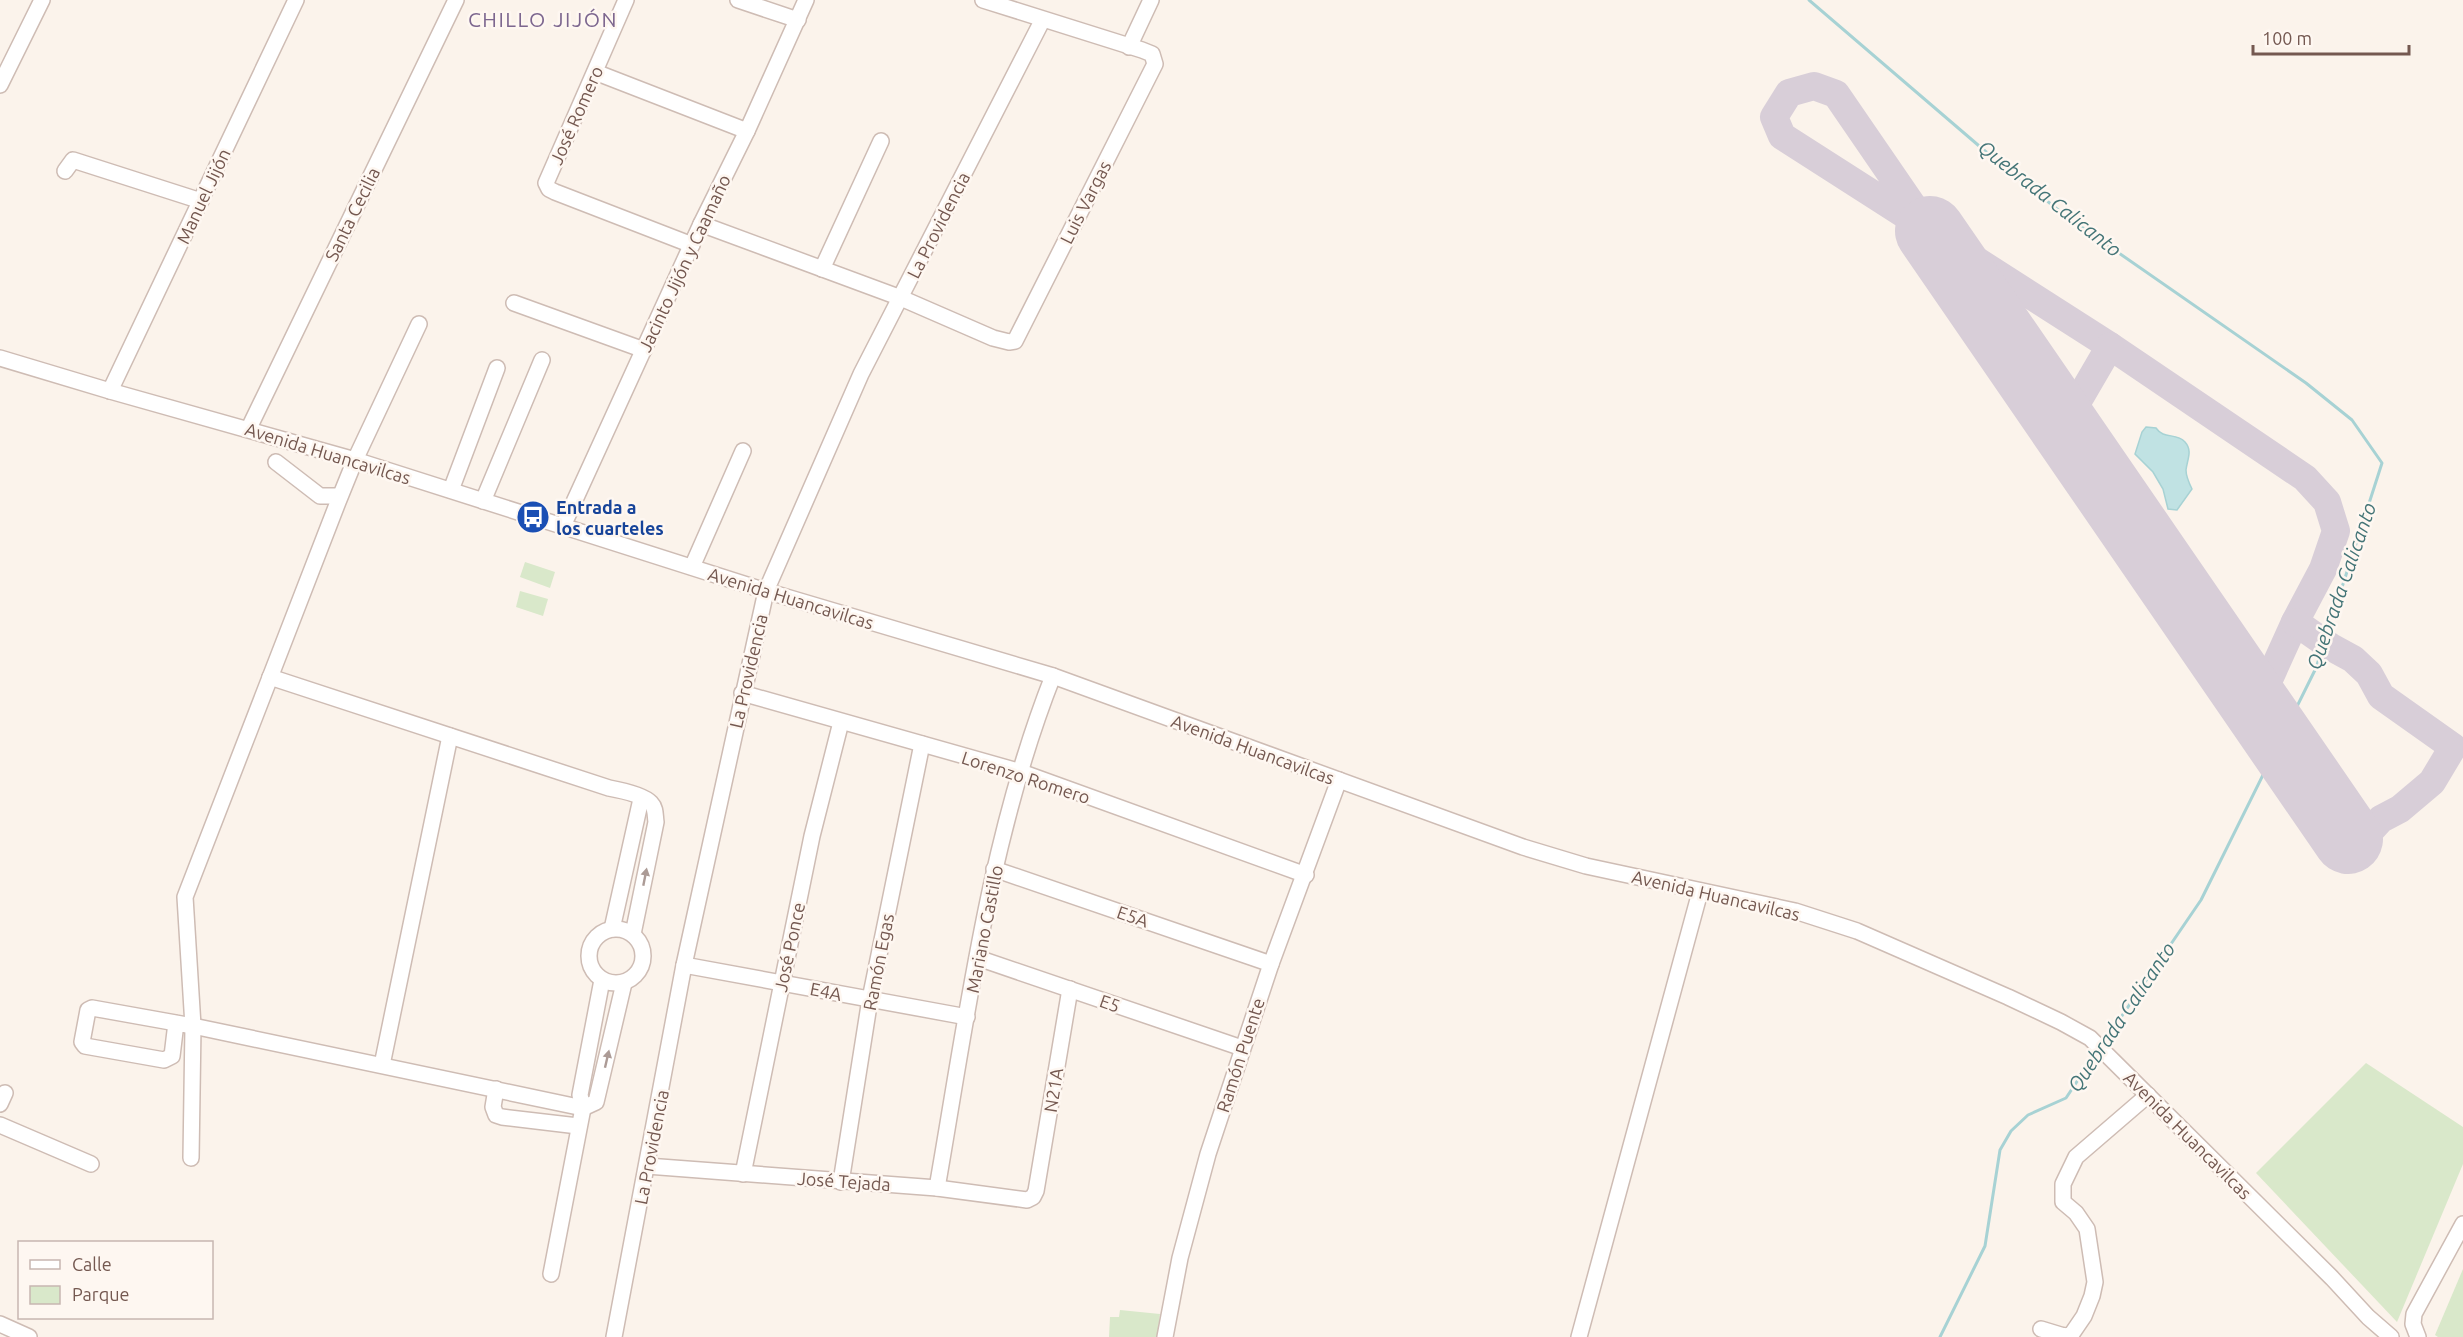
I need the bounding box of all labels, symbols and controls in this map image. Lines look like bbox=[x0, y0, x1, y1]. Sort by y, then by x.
district label: CHILLO JIJÓN bbox=[468, 7, 618, 31]
scale bar bbox=[2253, 18, 2409, 56]
text: 100 m bbox=[2262, 28, 2312, 48]
street label: José Romero bbox=[545, 63, 607, 167]
water label: Quebrada Calicanto bbox=[1973, 135, 2126, 262]
street label: Manuel Jijón bbox=[172, 145, 234, 247]
street label: Luis Vargas bbox=[1056, 157, 1115, 247]
street label: Santa Cecilia bbox=[321, 164, 383, 264]
street label: La Providencia bbox=[903, 169, 973, 281]
street label: Jacinto Jijón y Caamaño bbox=[634, 171, 734, 355]
street label: Avenida Huancavilcas bbox=[243, 418, 413, 488]
place label: Entrada a los cuarteles bbox=[556, 497, 664, 538]
bus stop icon: Entrada a los cuarteles bbox=[515, 499, 551, 535]
water label: Quebrada Calicanto bbox=[2302, 499, 2381, 673]
street label: Avenida Huancavilcas bbox=[706, 563, 876, 633]
street label: La Providencia bbox=[725, 612, 771, 730]
street label: Avenida Huancavilcas bbox=[1169, 710, 1337, 788]
street label: Lorenzo Romero bbox=[959, 747, 1093, 807]
street label: Mariano Castillo bbox=[962, 863, 1006, 995]
street label: Avenida Huancavilcas bbox=[1630, 866, 1802, 924]
one-way arrow bbox=[641, 867, 650, 886]
street label: José Ponce bbox=[770, 900, 808, 994]
street label: E5A bbox=[1115, 901, 1152, 931]
street label: Ramón Egas bbox=[859, 912, 897, 1012]
water label: Quebrada Calicanto bbox=[2063, 938, 2180, 1097]
street label: E4A bbox=[808, 978, 844, 1004]
street label: E5 bbox=[1097, 990, 1123, 1016]
street label: Ramón Puente bbox=[1212, 995, 1268, 1115]
one-way arrow bbox=[602, 1050, 612, 1069]
street label: N21A bbox=[1040, 1066, 1066, 1114]
street label: Avenida Huancavilcas bbox=[2120, 1067, 2256, 1203]
street label: La Providencia bbox=[630, 1088, 672, 1206]
street label: José Tejada bbox=[797, 1168, 891, 1194]
legend bbox=[18, 1241, 213, 1319]
text: Calle bbox=[72, 1254, 112, 1274]
text: Parque bbox=[72, 1284, 129, 1304]

